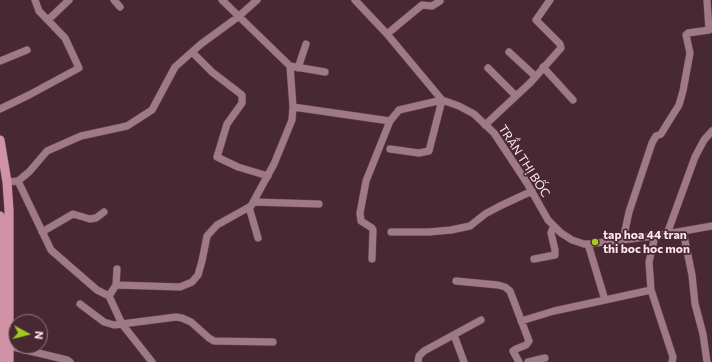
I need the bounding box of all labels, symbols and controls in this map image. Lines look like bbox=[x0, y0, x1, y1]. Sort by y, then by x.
street label: TRẦN THỊ BỐC bbox=[495, 122, 553, 200]
place label: tap hoa 44 tran thi boc hoc mon bbox=[603, 228, 690, 256]
marker: tap hoa 44 tran thi boc hoc mon bbox=[590, 237, 600, 247]
north arrow bbox=[8, 314, 48, 354]
text: N bbox=[32, 330, 46, 340]

